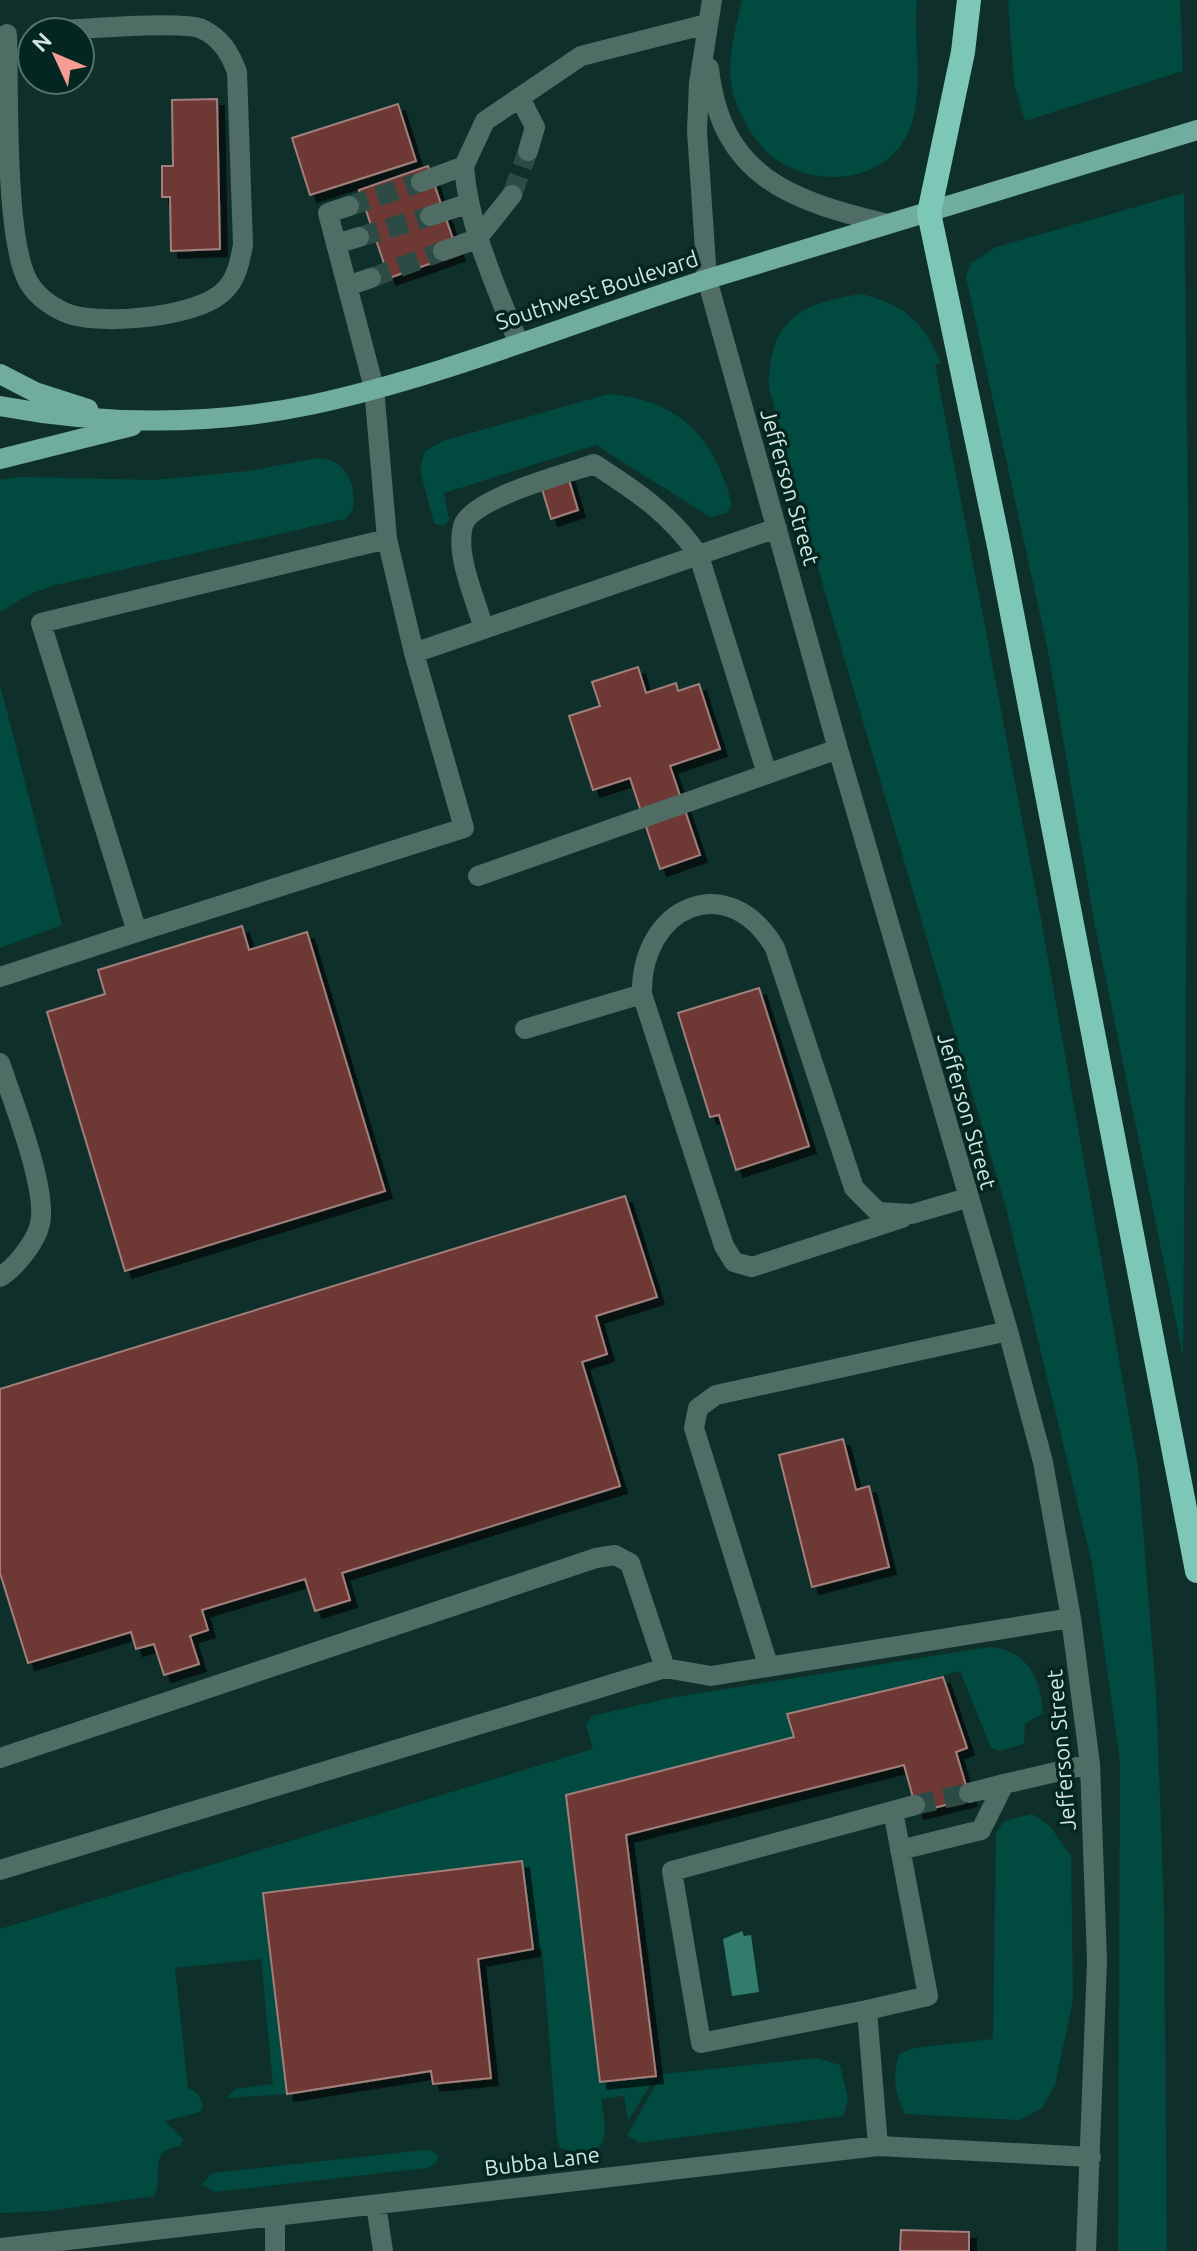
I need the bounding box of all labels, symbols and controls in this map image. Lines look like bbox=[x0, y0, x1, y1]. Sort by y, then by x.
north arrow bbox=[16, 16, 96, 96]
text: N bbox=[27, 27, 56, 56]
street label: Southwest Boulevard bbox=[493, 245, 701, 334]
street label: Jefferson Street bbox=[756, 406, 825, 568]
street label: Jefferson Street bbox=[933, 1030, 1002, 1192]
street label: Jefferson Street bbox=[1041, 1668, 1080, 1832]
street label: Bubba Lane bbox=[483, 2141, 601, 2180]

